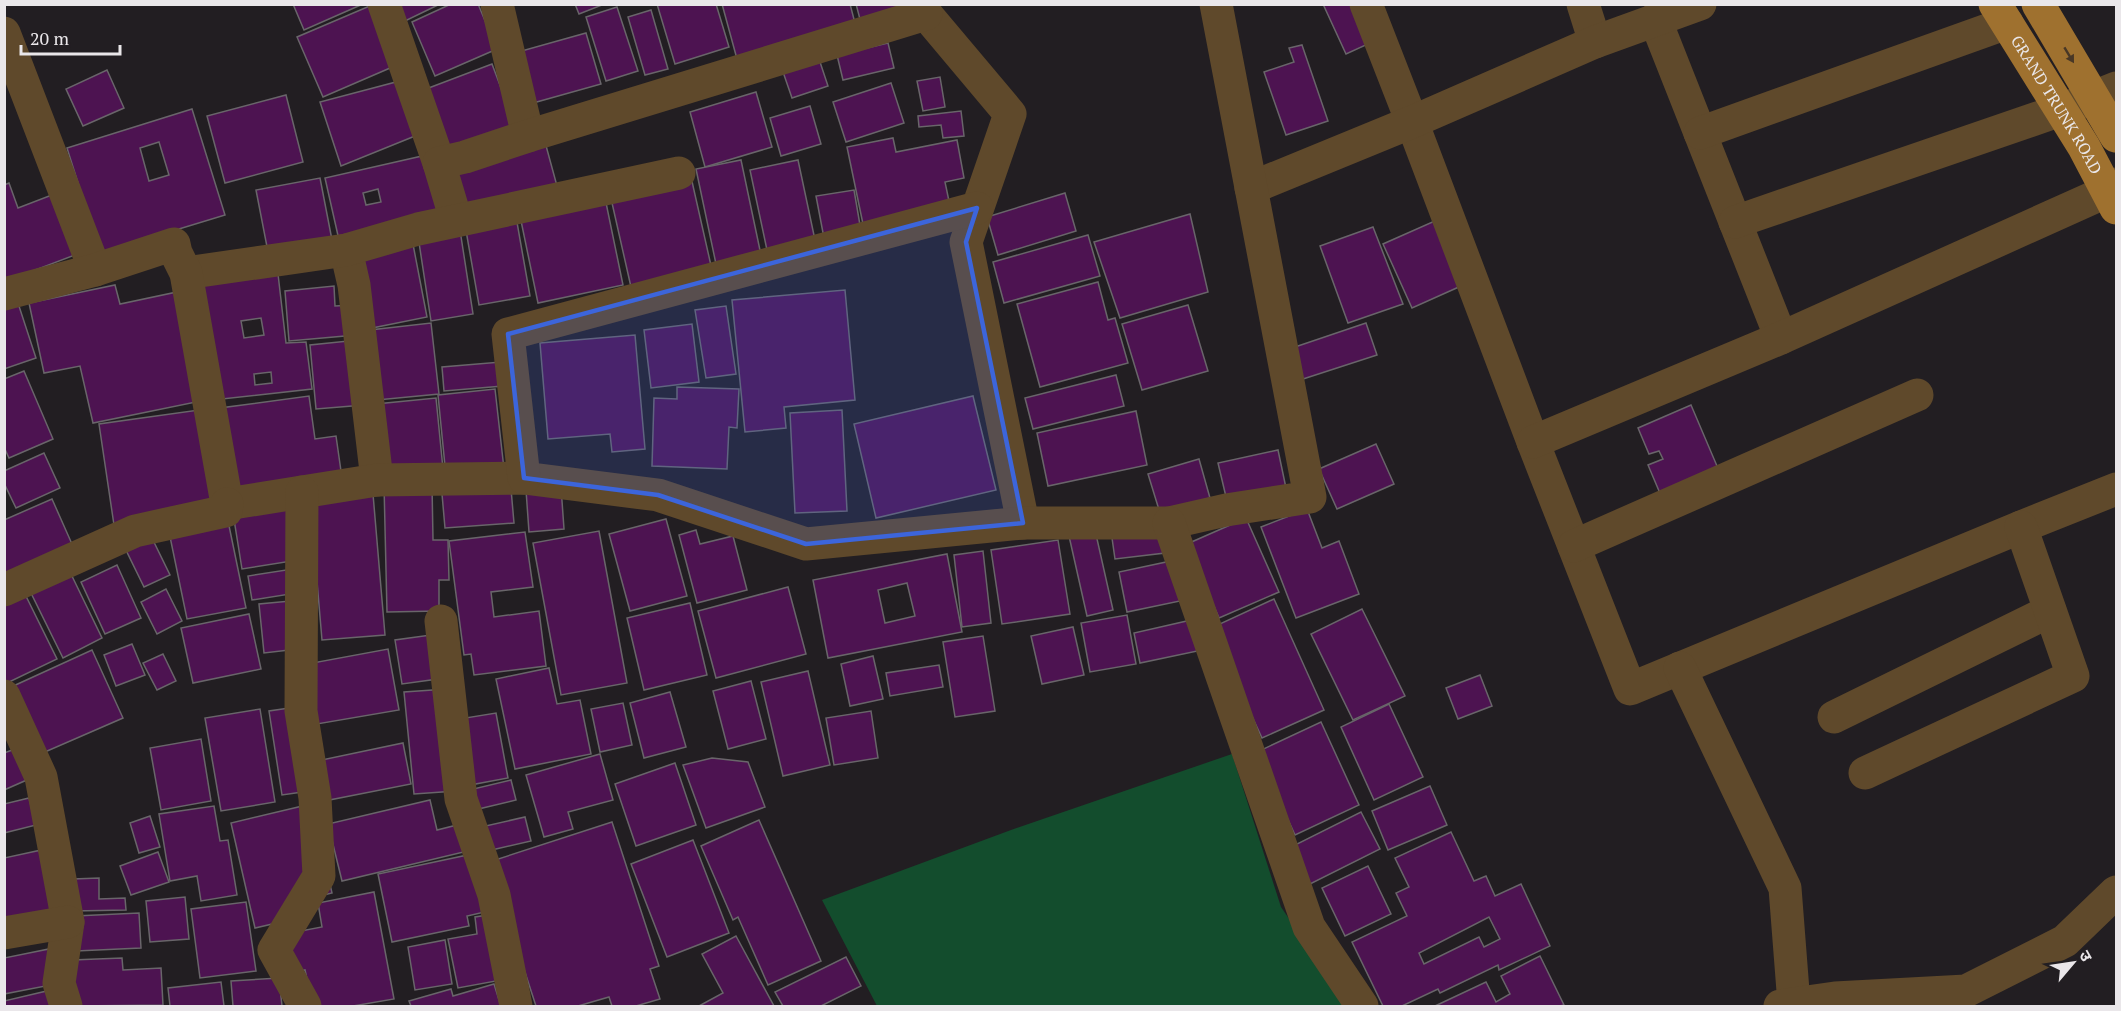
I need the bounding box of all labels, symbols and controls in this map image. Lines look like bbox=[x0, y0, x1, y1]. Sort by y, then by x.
scale bar bbox=[21, 18, 120, 56]
text: 20 m bbox=[30, 26, 70, 50]
street label: GRAND TRUNK ROAD bbox=[2006, 31, 2107, 178]
one-way arrow bbox=[2063, 46, 2074, 63]
north arrow bbox=[2043, 933, 2103, 993]
text: उ bbox=[2074, 946, 2098, 966]

